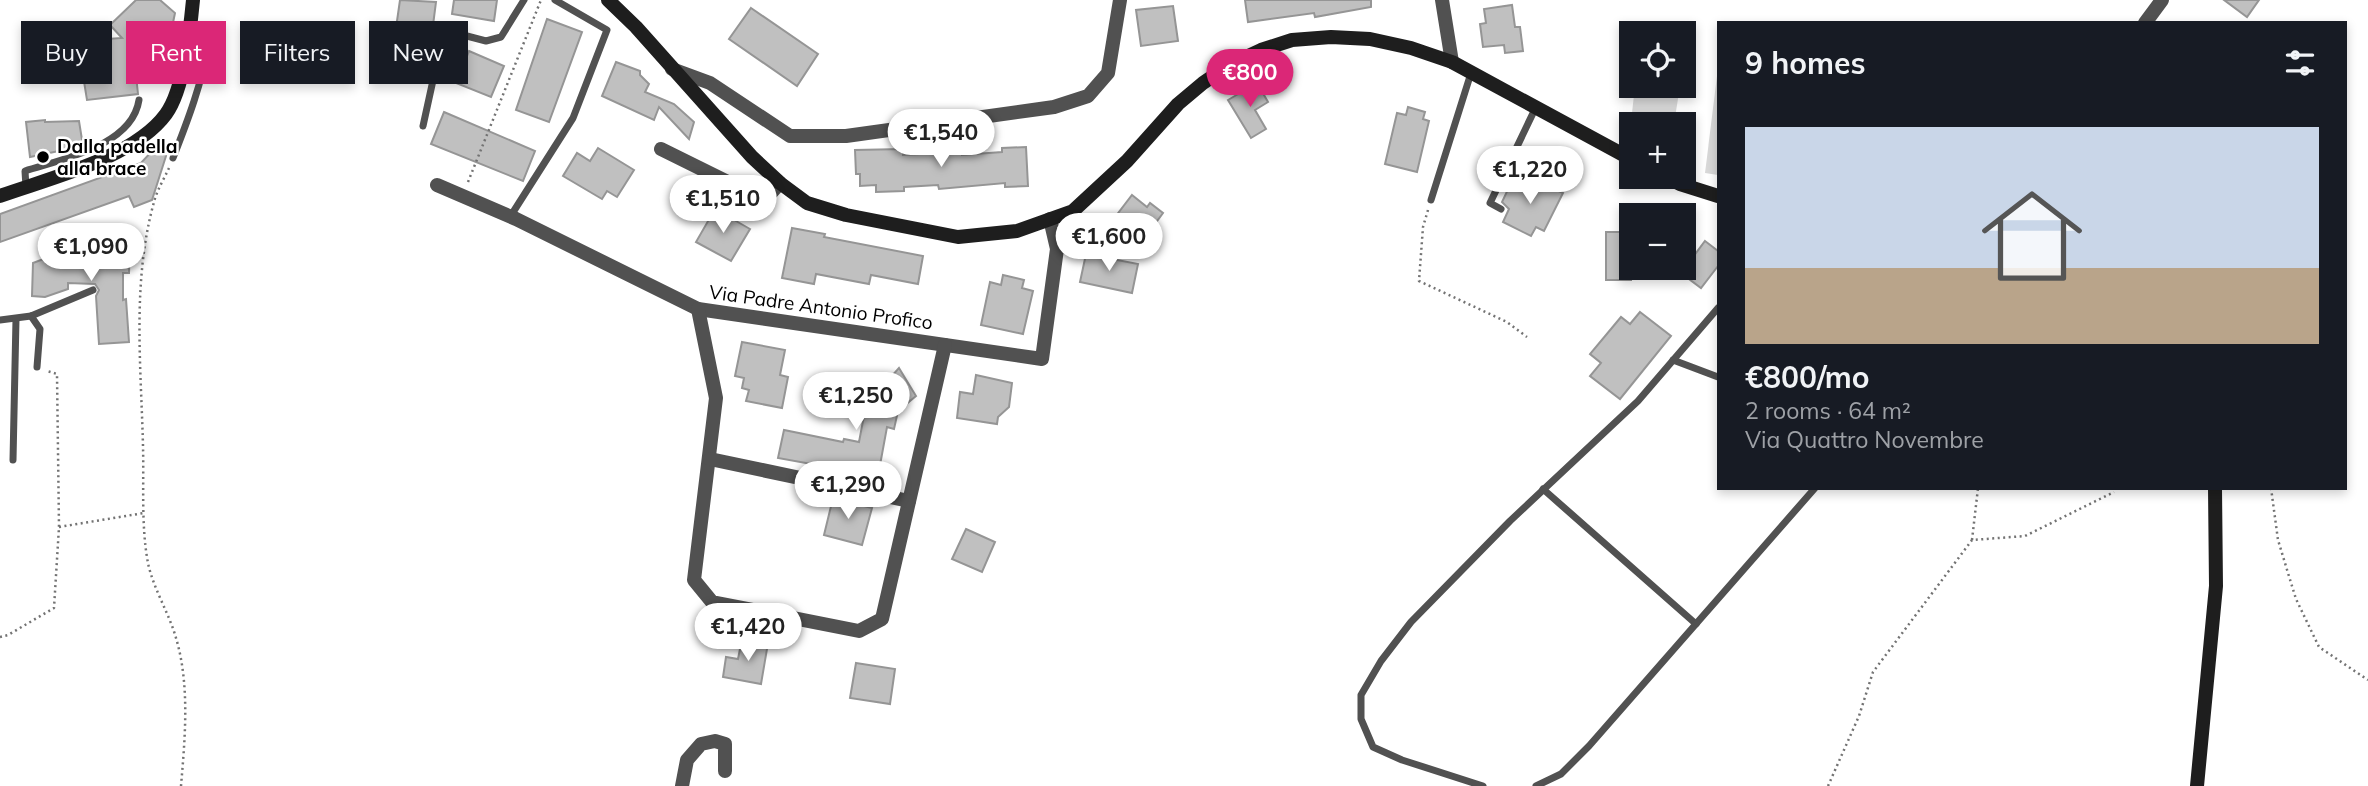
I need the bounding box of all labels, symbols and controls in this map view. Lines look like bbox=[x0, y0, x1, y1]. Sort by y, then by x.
chip: Buy bbox=[21, 21, 112, 84]
chip: Rent bbox=[126, 21, 226, 84]
chip: Filters bbox=[240, 21, 355, 84]
chip: New bbox=[369, 21, 468, 84]
map controls bbox=[1619, 21, 1696, 280]
button: locate bbox=[1619, 21, 1696, 98]
text: 9 homes bbox=[1745, 44, 1866, 82]
icon: filters bbox=[2281, 44, 2319, 82]
pin: €800 bbox=[1209, 50, 1291, 109]
text: €800 bbox=[1222, 57, 1278, 86]
pin: €1,540 bbox=[884, 110, 998, 169]
button: + bbox=[1619, 112, 1696, 189]
text: €1,540 bbox=[904, 117, 978, 146]
place label: Dalla padella alla brace bbox=[57, 134, 178, 180]
pin: €1,220 bbox=[1473, 146, 1587, 206]
marker: Dalla padella alla brace bbox=[35, 149, 51, 165]
text: €1,220 bbox=[1493, 154, 1567, 183]
icon: home bbox=[1969, 173, 2095, 299]
pin: €1,510 bbox=[666, 176, 780, 235]
text: €1,510 bbox=[686, 183, 760, 212]
button: − bbox=[1619, 203, 1696, 280]
pin: €1,600 bbox=[1052, 214, 1166, 273]
text: €1,600 bbox=[1072, 221, 1146, 250]
pin: €1,090 bbox=[34, 224, 148, 283]
text: €1,090 bbox=[54, 231, 128, 260]
street label: Via Padre Antonio Profico bbox=[708, 279, 934, 335]
text: €800/mo bbox=[1745, 358, 1869, 396]
pin: €1,250 bbox=[799, 372, 913, 432]
text: €1,250 bbox=[819, 380, 893, 409]
text: 2 rooms · 64 m² bbox=[1745, 396, 1911, 425]
text: Via Quattro Novembre bbox=[1745, 425, 1984, 454]
pin: €1,290 bbox=[791, 462, 905, 521]
text: €1,290 bbox=[811, 469, 885, 498]
pin: €1,420 bbox=[691, 604, 805, 663]
text: €1,420 bbox=[711, 611, 785, 640]

